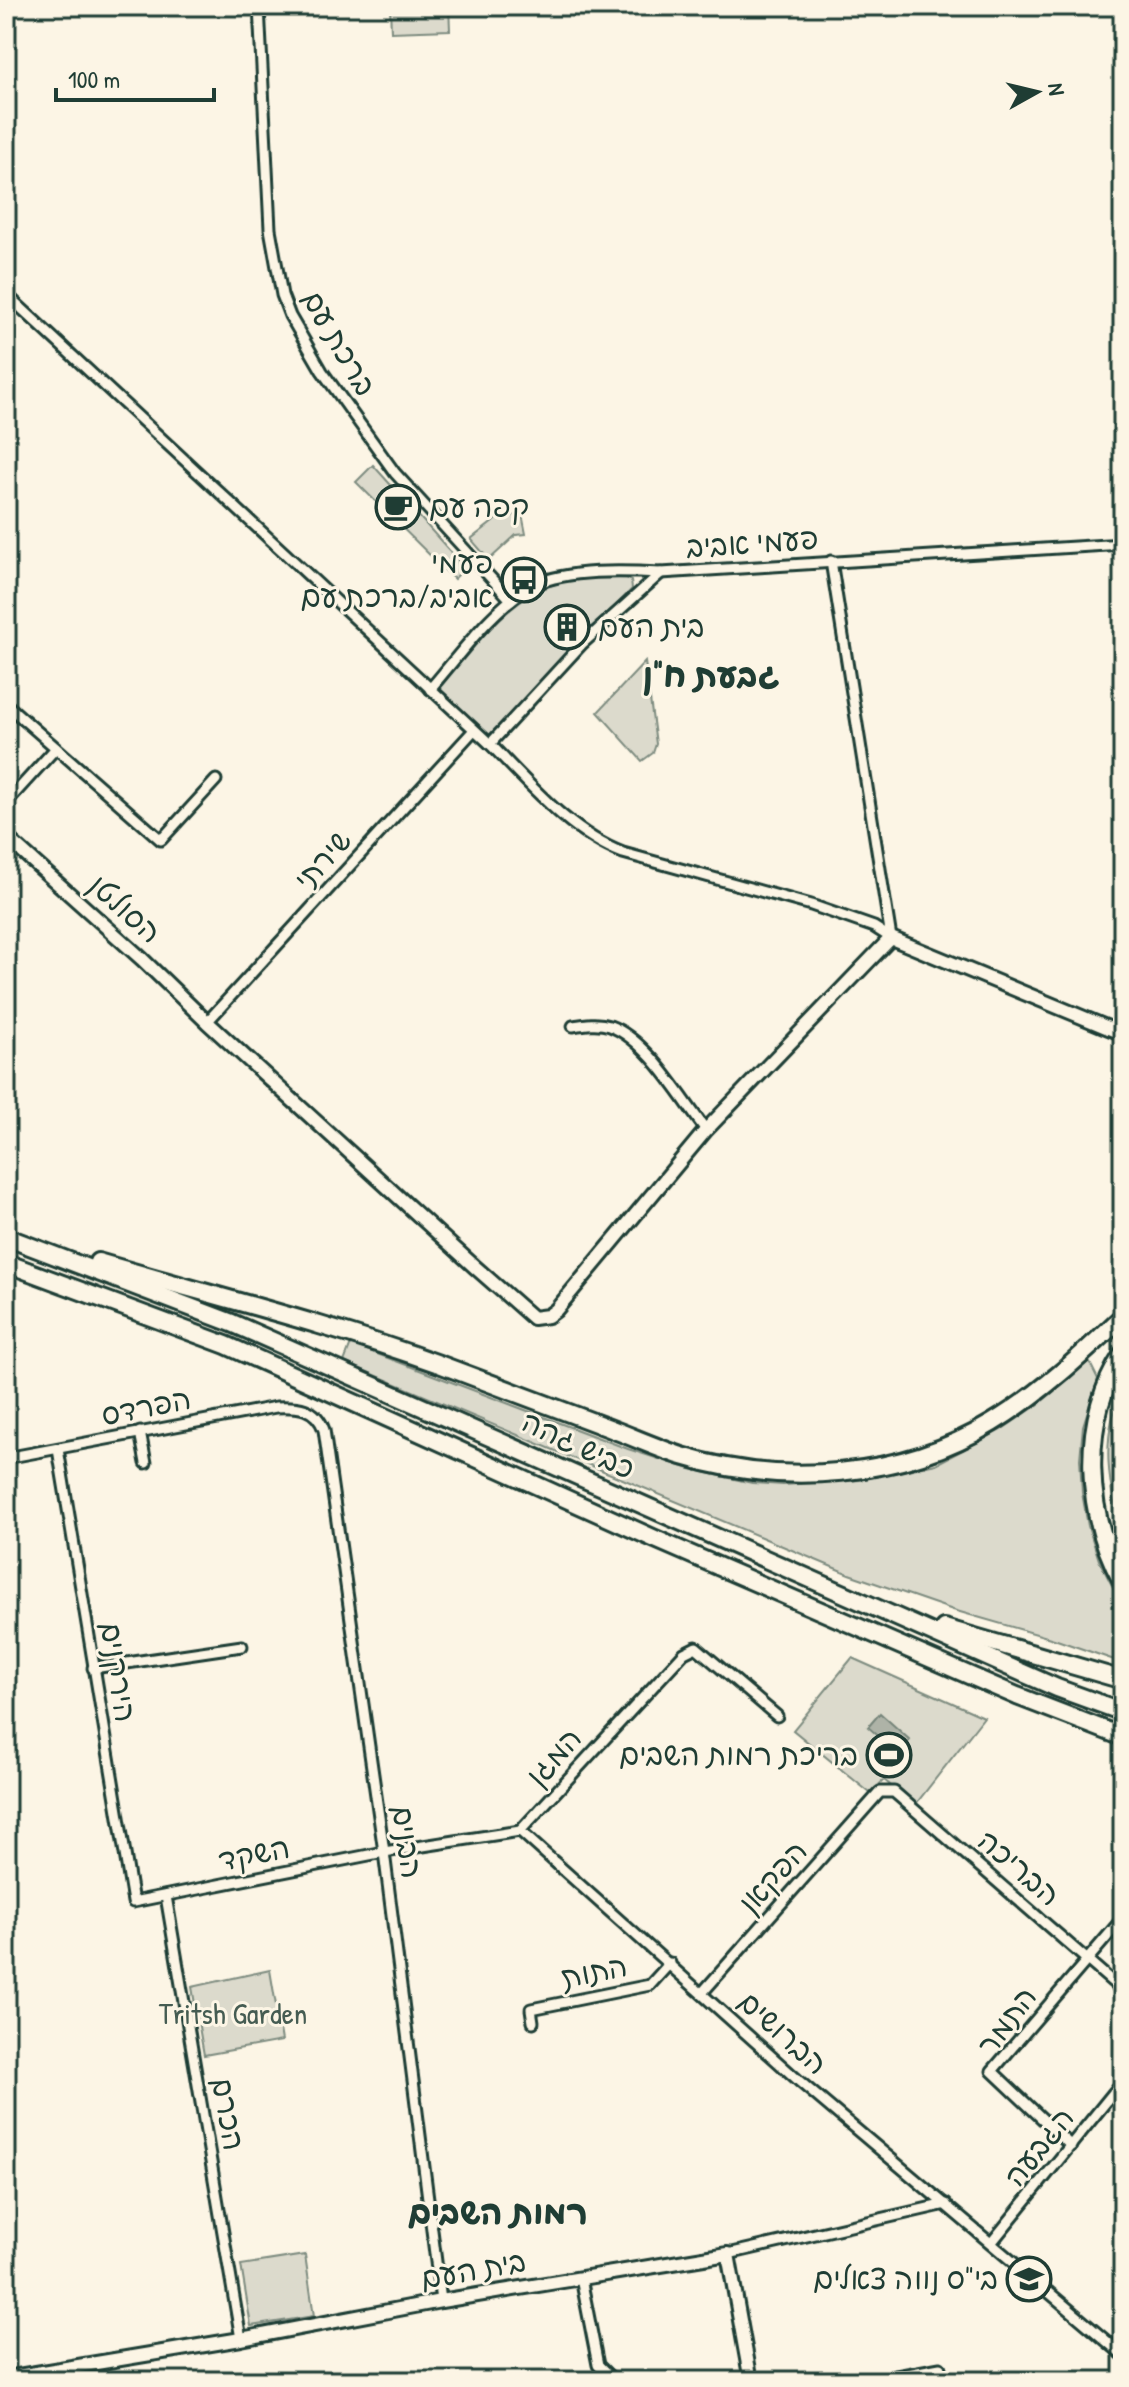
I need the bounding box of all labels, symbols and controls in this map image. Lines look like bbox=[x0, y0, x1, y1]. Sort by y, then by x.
scale bar bbox=[56, 52, 214, 102]
north arrow bbox=[997, 52, 1077, 132]
text: 100 m bbox=[68, 63, 120, 95]
text: N bbox=[1041, 81, 1073, 97]
street label: ברכת עם bbox=[294, 282, 386, 403]
cafe icon: קפה עם bbox=[374, 483, 422, 531]
place label: קפה עם bbox=[429, 486, 529, 526]
street label: פעמי אביב bbox=[684, 517, 819, 567]
place label: פעמי אביב/ברכת עם bbox=[301, 542, 493, 616]
bus stop icon: פעמי אביב/ברכת עם bbox=[500, 556, 548, 604]
building icon: בית העם bbox=[543, 603, 591, 651]
place label: בית העם bbox=[598, 606, 704, 646]
district label: גבעת ח"ן bbox=[642, 652, 780, 698]
street label: שירתי bbox=[285, 821, 360, 898]
street label: הסולטן bbox=[81, 865, 171, 952]
street label: הפרדס bbox=[98, 1378, 194, 1434]
street label: כביש גהה bbox=[515, 1401, 641, 1488]
street label: הירקנים bbox=[91, 1619, 147, 1725]
street label: המגן bbox=[516, 1719, 590, 1794]
sports icon: בריכת רמות השבים bbox=[865, 1731, 913, 1779]
place label: בריכת רמות השבים bbox=[619, 1734, 858, 1774]
street label: הבנים bbox=[383, 1803, 433, 1881]
street label: הבריכה bbox=[970, 1820, 1070, 1914]
street label: השקד bbox=[215, 1827, 293, 1880]
street label: הפקאן bbox=[729, 1831, 816, 1921]
street label: התות bbox=[557, 1945, 630, 1997]
street label: התמר bbox=[967, 1978, 1045, 2063]
street label: הברושים bbox=[730, 1981, 837, 2083]
park label: Tritsh Garden bbox=[159, 1993, 307, 2033]
street label: הכרם bbox=[203, 2074, 255, 2153]
street label: הגבעה bbox=[994, 2098, 1082, 2194]
district label: רמות השבים bbox=[408, 2189, 588, 2235]
street label: בית העם bbox=[417, 2240, 529, 2298]
school or university icon: בי"ס נווה צאלים bbox=[1005, 2255, 1053, 2303]
place label: בי"ס נווה צאלים bbox=[813, 2258, 998, 2298]

